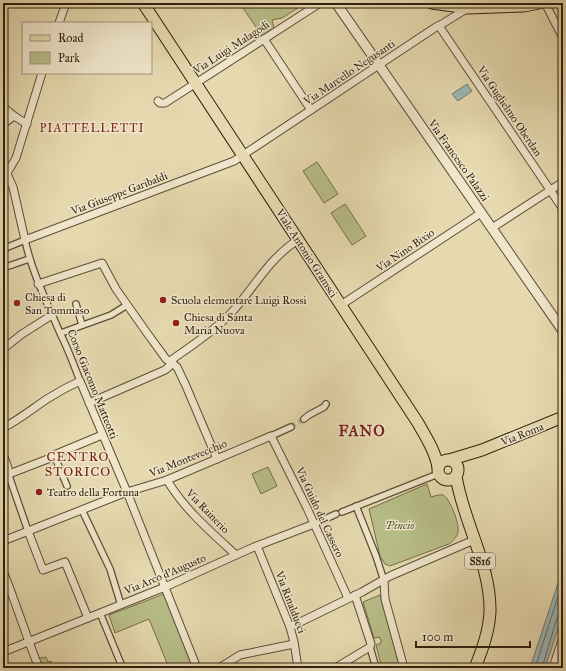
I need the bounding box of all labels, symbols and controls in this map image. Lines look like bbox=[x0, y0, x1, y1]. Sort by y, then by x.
street label: Via Luigi Malagodi bbox=[190, 18, 272, 77]
legend bbox=[22, 22, 152, 74]
text: Road bbox=[58, 31, 84, 45]
street label: Via Marcello Negusanti bbox=[300, 37, 397, 108]
text: Park bbox=[58, 51, 80, 65]
street label: Via Guglielmo Oberdan bbox=[474, 63, 545, 159]
street label: Via Francesco Palazzi bbox=[425, 116, 492, 204]
district label: PIATTELLETTI bbox=[39, 121, 145, 135]
street label: Via Giuseppe Garibaldi bbox=[68, 169, 169, 218]
street label: Viale Antonio Gramsci bbox=[273, 206, 340, 300]
street label: Via Nino Bixio bbox=[373, 226, 437, 275]
place label: Chiesa di San Tommaso bbox=[25, 291, 90, 317]
place label: Scuola elementare Luigi Rossi bbox=[171, 294, 307, 307]
marker: Scuola elementare Luigi Rossi bbox=[158, 295, 168, 305]
marker: Chiesa di San Tommaso bbox=[12, 298, 22, 308]
place label: Chiesa di Santa Maria Nuova bbox=[184, 311, 253, 337]
marker: Chiesa di Santa Maria Nuova bbox=[171, 318, 181, 328]
street label: Corso Giacomo Matteotti bbox=[65, 327, 121, 441]
street label: Via Roma bbox=[498, 420, 546, 449]
district label: FANO bbox=[338, 422, 386, 440]
street label: Via Montevecchio bbox=[147, 437, 229, 480]
district label: CENTRO STORICO bbox=[45, 449, 111, 480]
street label: Via Guido del Cassero bbox=[293, 464, 346, 560]
place label: Teatro della Fortuna bbox=[47, 486, 139, 499]
street label: Via Rainerio bbox=[183, 486, 232, 536]
marker: Teatro della Fortuna bbox=[34, 487, 44, 497]
park label: Pincio bbox=[386, 519, 414, 532]
street label: Via Arco d'Augusto bbox=[122, 551, 208, 598]
road number: SS16 bbox=[465, 553, 495, 569]
street label: Via Rinalducci bbox=[272, 568, 308, 635]
scale bar bbox=[416, 623, 530, 649]
text: 100 m bbox=[422, 630, 453, 644]

